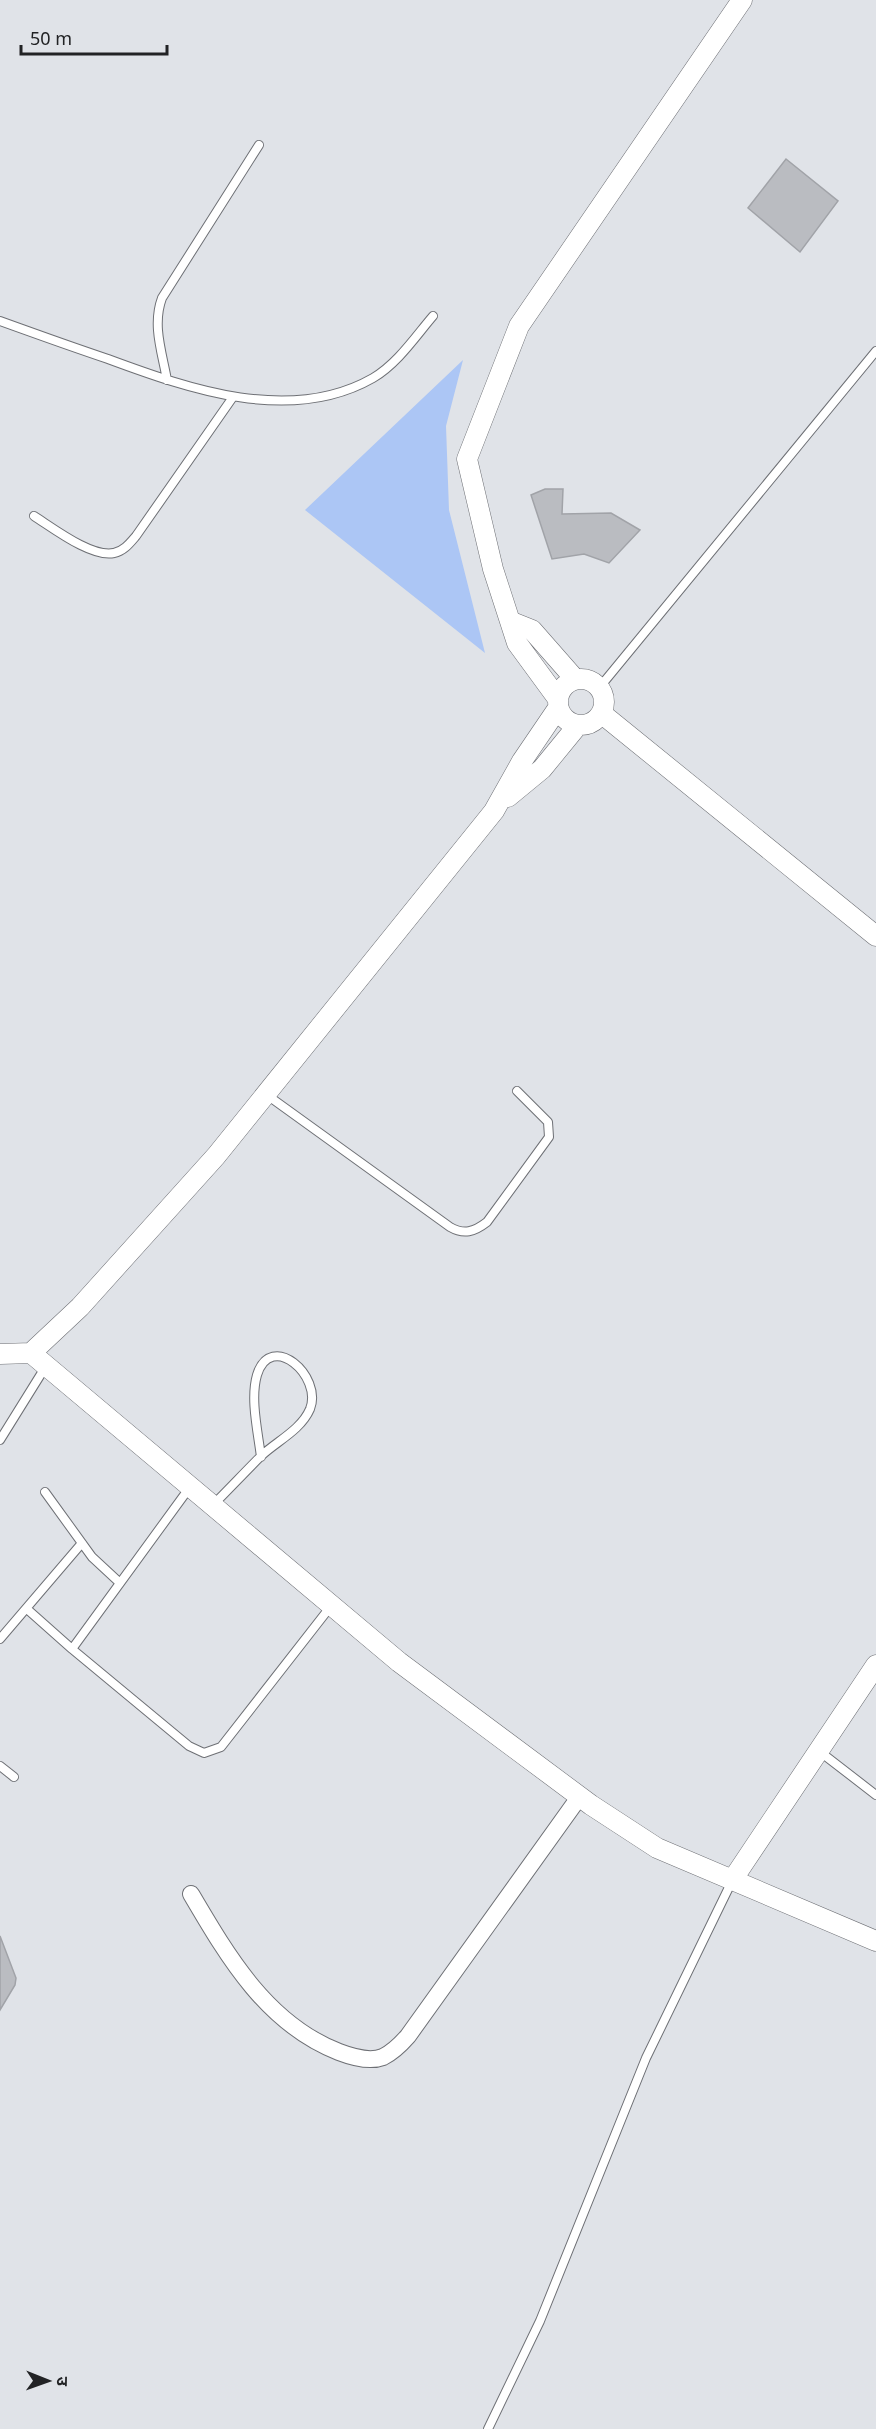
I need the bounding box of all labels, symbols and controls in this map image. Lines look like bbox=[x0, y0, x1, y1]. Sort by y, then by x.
scale bar bbox=[21, 18, 166, 56]
text: 50 m bbox=[30, 26, 72, 50]
north arrow bbox=[18, 2351, 78, 2411]
text: उ bbox=[52, 2376, 74, 2387]

